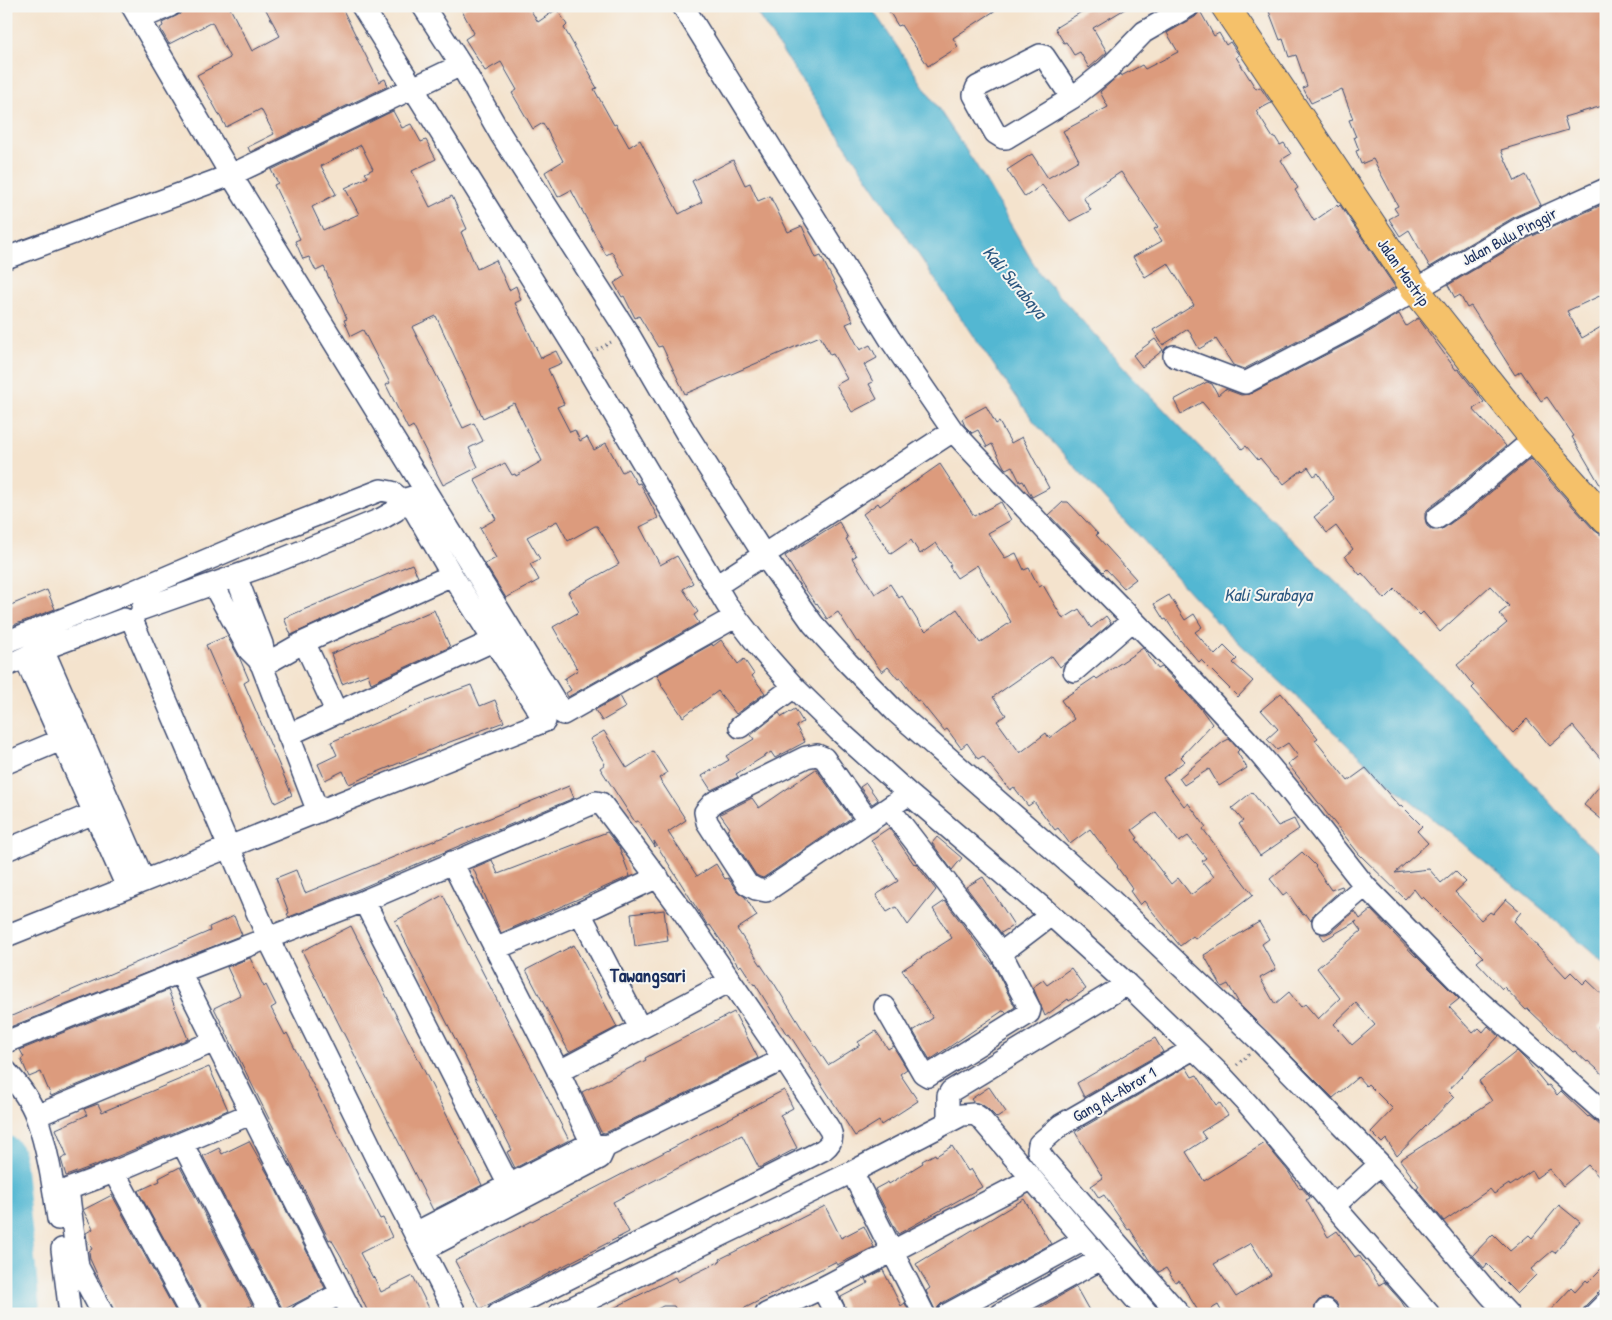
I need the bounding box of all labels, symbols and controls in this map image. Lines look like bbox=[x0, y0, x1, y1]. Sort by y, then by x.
street label: Jalan Bulu Pinggir bbox=[1457, 202, 1561, 270]
street label: Jalan Mastrip bbox=[1373, 234, 1435, 310]
water label: Kali Surabaya bbox=[977, 240, 1054, 325]
water label: Kali Surabaya bbox=[1224, 582, 1314, 607]
district label: Tawangsari bbox=[609, 962, 686, 989]
street label: Gang Al-Abror 1 bbox=[1068, 1061, 1160, 1127]

